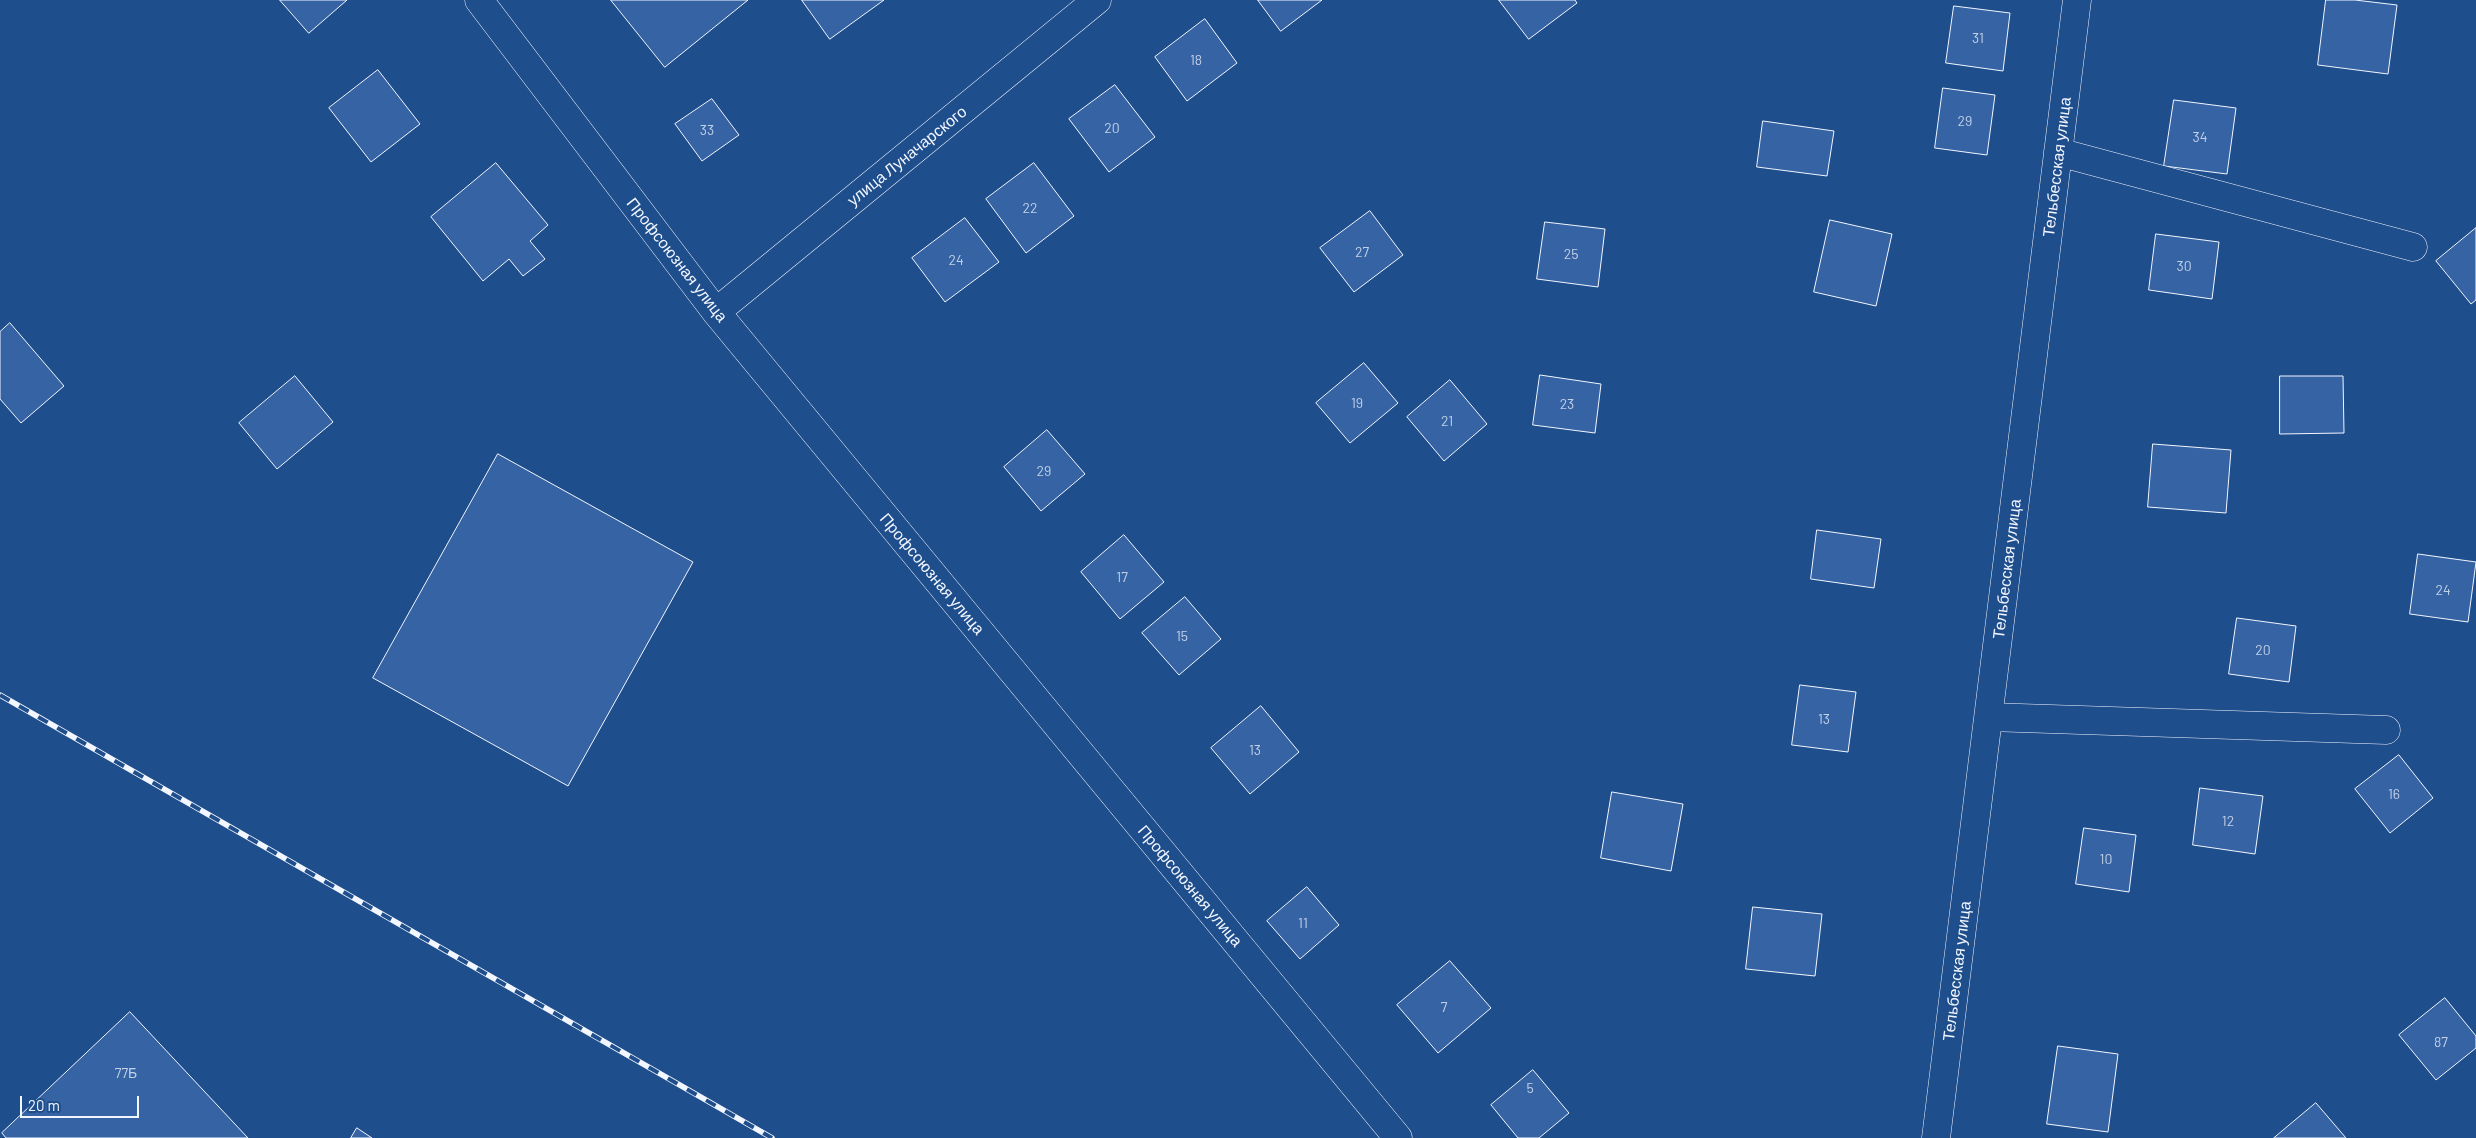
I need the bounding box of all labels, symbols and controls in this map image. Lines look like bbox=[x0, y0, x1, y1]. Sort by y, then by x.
house number: 31 bbox=[1972, 30, 1984, 46]
house number: 18 bbox=[1190, 52, 1202, 68]
street label: Тельбесская улица bbox=[2039, 96, 2075, 238]
street label: улица Луначарского bbox=[844, 102, 970, 210]
house number: 29 bbox=[1958, 113, 1972, 129]
house number: 20 bbox=[1104, 120, 1120, 136]
house number: 33 bbox=[700, 122, 714, 138]
house number: 34 bbox=[2193, 129, 2207, 145]
street label: Профсоюзная улица bbox=[623, 194, 731, 326]
house number: 22 bbox=[1022, 200, 1038, 216]
house number: 27 bbox=[1355, 244, 1369, 260]
house number: 25 bbox=[1564, 246, 1578, 262]
house number: 24 bbox=[948, 252, 964, 268]
house number: 30 bbox=[2176, 258, 2192, 274]
house number: 19 bbox=[1351, 395, 1363, 411]
house number: 23 bbox=[1560, 396, 1574, 412]
house number: 21 bbox=[1441, 413, 1453, 429]
house number: 29 bbox=[1037, 463, 1051, 479]
street label: Тельбесская улица bbox=[1989, 498, 2025, 640]
street label: Профсоюзная улица bbox=[876, 509, 988, 639]
house number: 17 bbox=[1116, 569, 1128, 585]
house number: 24 bbox=[2435, 582, 2451, 598]
house number: 15 bbox=[1176, 628, 1188, 644]
house number: 20 bbox=[2255, 642, 2271, 658]
house number: 13 bbox=[1818, 711, 1830, 727]
house number: 13 bbox=[1249, 742, 1261, 758]
house number: 16 bbox=[2388, 786, 2400, 802]
house number: 12 bbox=[2222, 813, 2234, 829]
street label: Профсоюзная улица bbox=[1134, 821, 1246, 951]
house number: 10 bbox=[2100, 851, 2112, 867]
street label: Тельбесская улица bbox=[1939, 900, 1975, 1042]
house number: 11 bbox=[1298, 915, 1308, 931]
house number: 7 bbox=[1441, 999, 1447, 1015]
house number: 87 bbox=[2434, 1034, 2448, 1050]
house number: 77Б bbox=[115, 1065, 137, 1081]
house number: 5 bbox=[1526, 1080, 1534, 1096]
scale bar bbox=[22, 1086, 141, 1118]
text: 20 m bbox=[28, 1096, 60, 1114]

